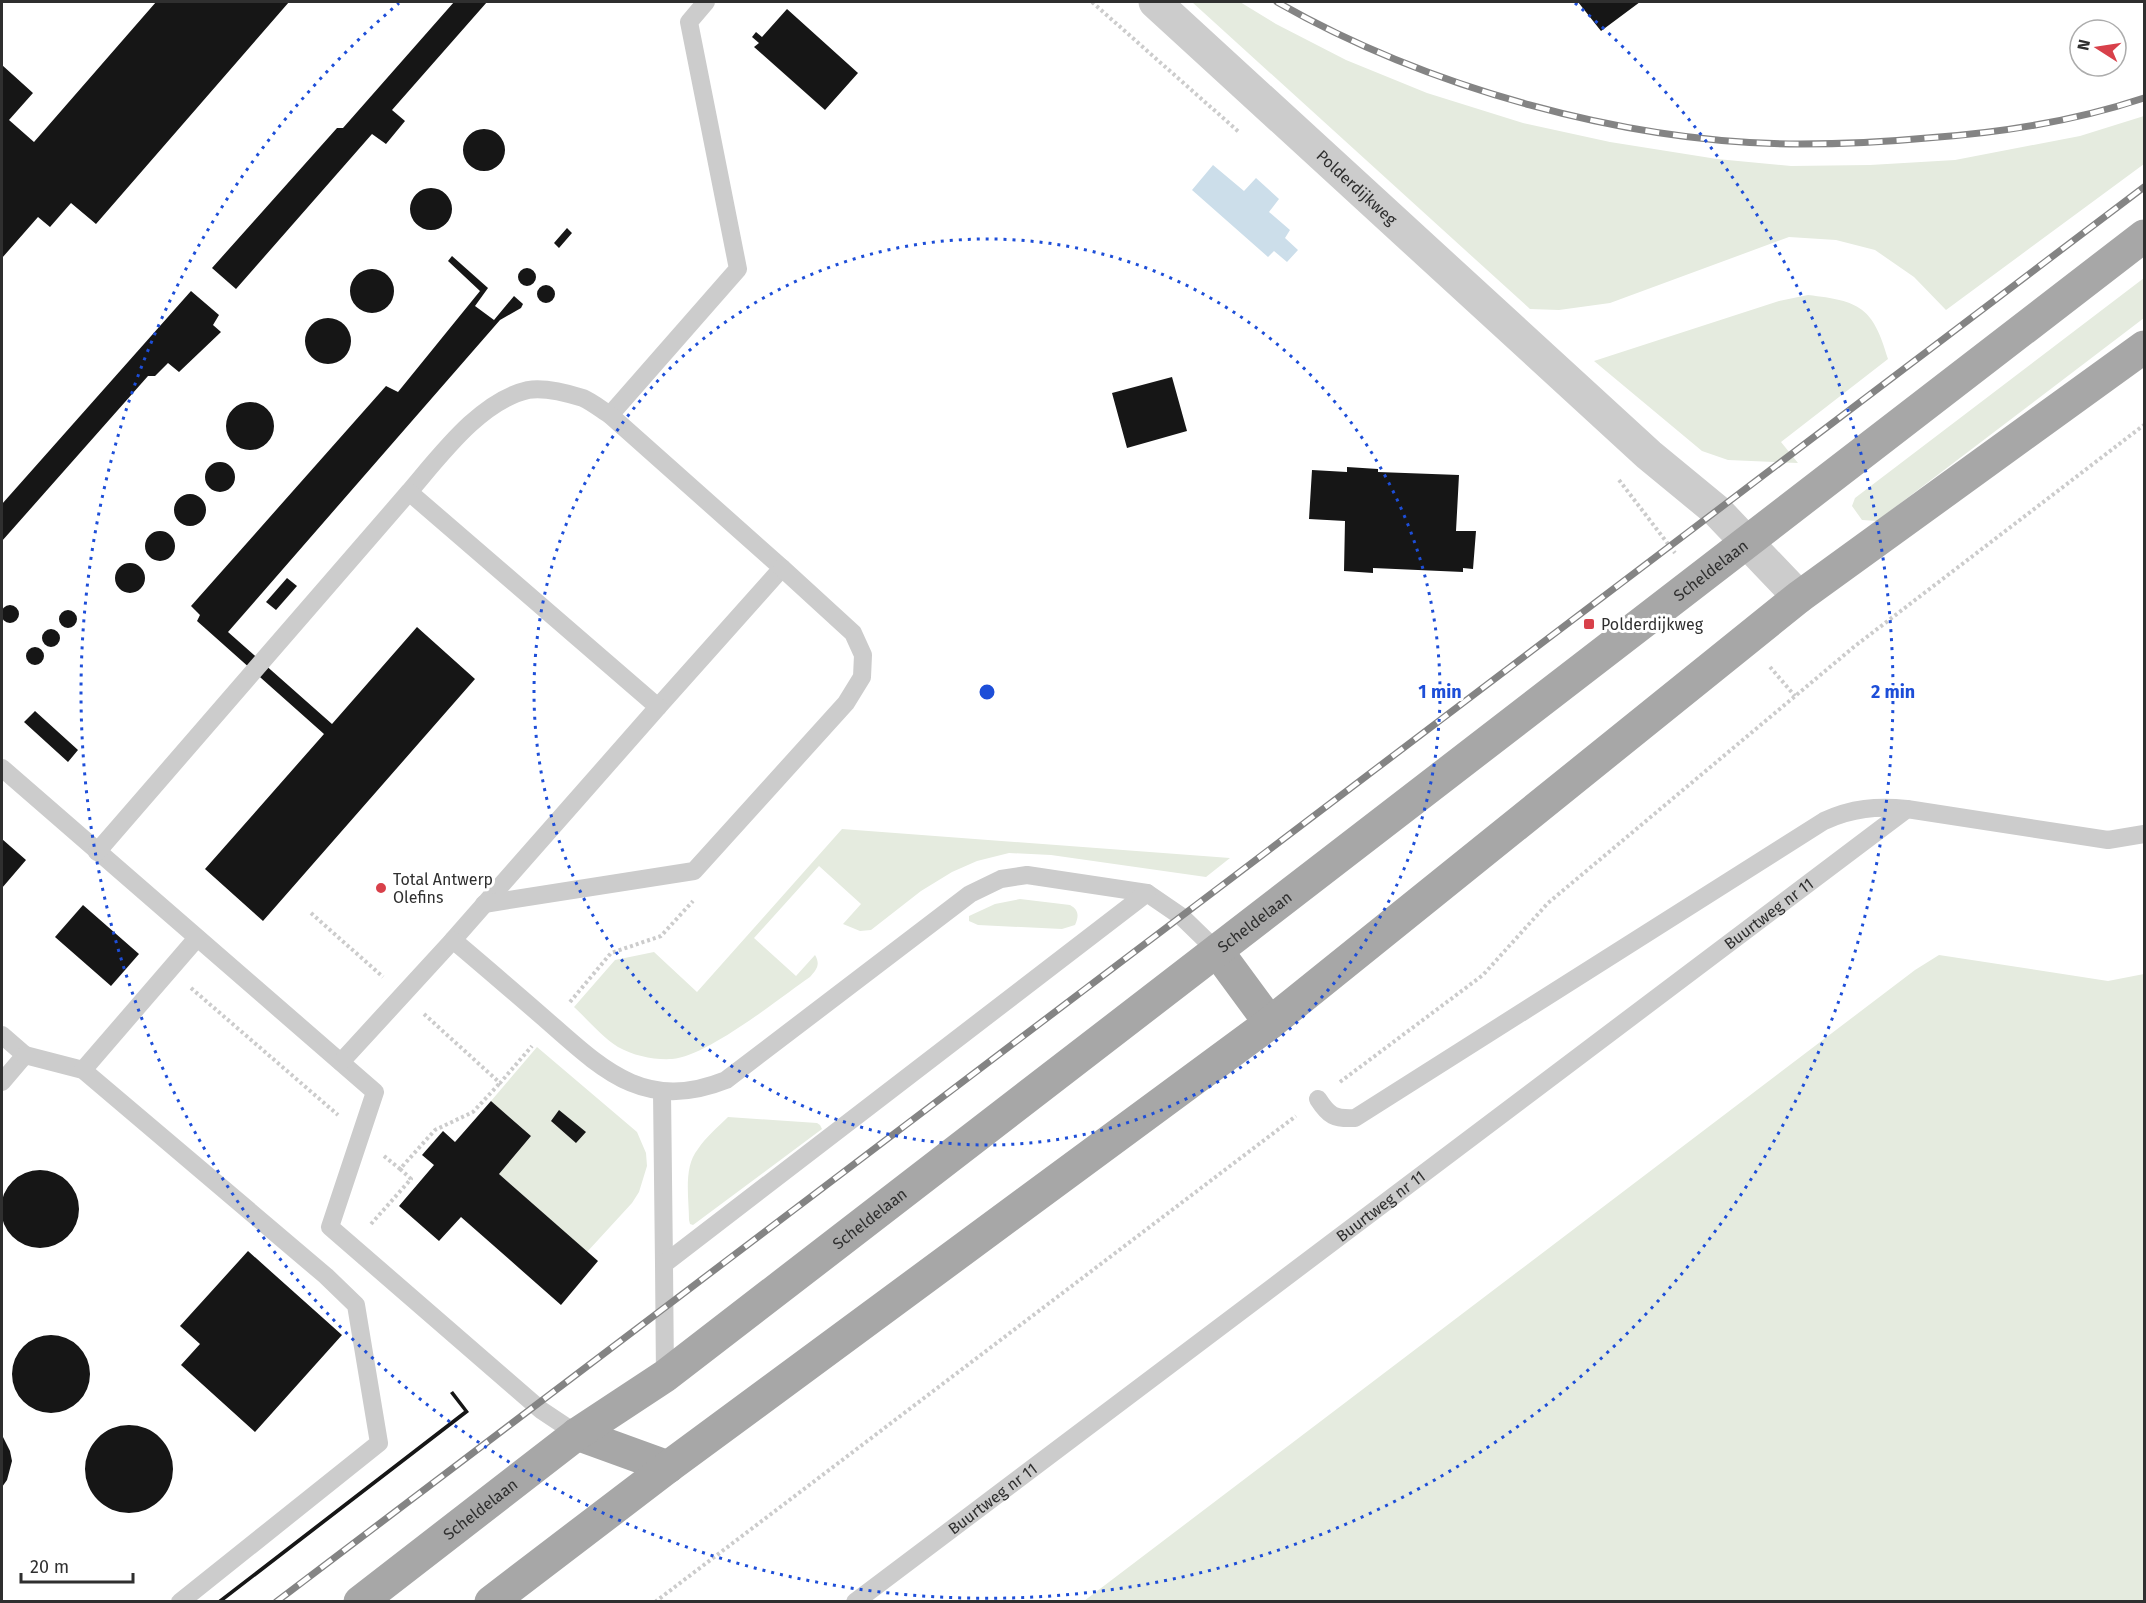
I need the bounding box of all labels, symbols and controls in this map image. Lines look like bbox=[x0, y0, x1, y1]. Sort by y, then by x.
north arrow bbox=[2068, 18, 2128, 78]
text: N bbox=[2073, 38, 2094, 52]
street label: Polderdijkweg bbox=[1313, 146, 1402, 229]
street label: Scheldelaan bbox=[1670, 535, 1752, 605]
place label: Polderdijkweg bbox=[1601, 615, 1704, 634]
marker: Polderdijkweg bbox=[1582, 617, 1596, 631]
text: 1 min bbox=[1418, 681, 1462, 703]
text: 2 min bbox=[1871, 681, 1915, 703]
centre of rings bbox=[977, 682, 997, 702]
place label: Total Antwerp Olefins bbox=[393, 870, 493, 907]
street label: Buurtweg nr 11 bbox=[1720, 874, 1817, 953]
marker: Total Antwerp Olefins bbox=[374, 881, 388, 895]
street label: Scheldelaan bbox=[1213, 887, 1295, 956]
street label: Buurtweg nr 11 bbox=[1332, 1166, 1429, 1246]
street label: Scheldelaan bbox=[829, 1184, 910, 1253]
street label: Buurtweg nr 11 bbox=[944, 1459, 1041, 1538]
street label: Scheldelaan bbox=[439, 1474, 521, 1544]
scale bar bbox=[21, 1546, 134, 1584]
text: 20 m bbox=[30, 1556, 69, 1578]

